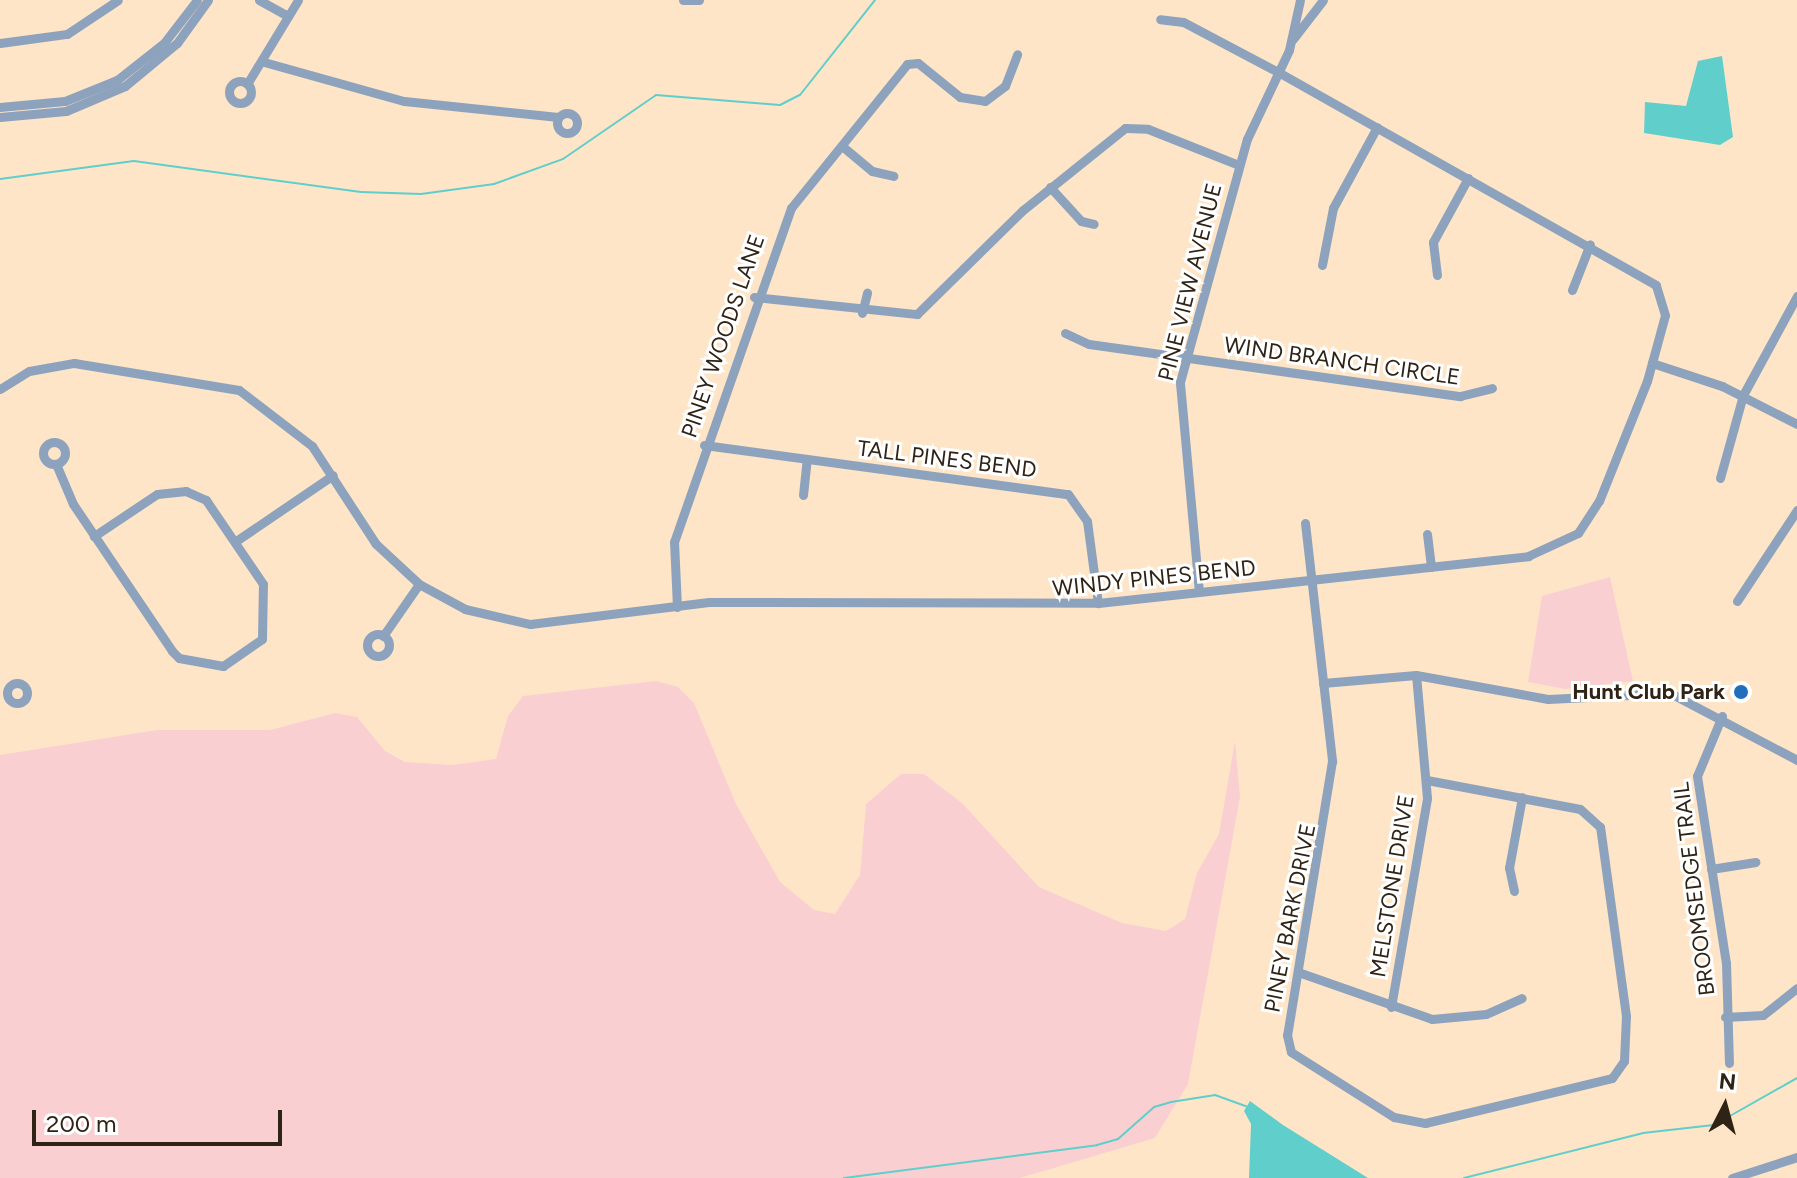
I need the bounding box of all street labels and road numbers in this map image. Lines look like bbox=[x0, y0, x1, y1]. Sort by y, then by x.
street label: PINE VIEW AVENUE bbox=[1153, 180, 1227, 384]
street label: PINEY WOODS LANE bbox=[676, 231, 770, 441]
street label: WIND BRANCH CIRCLE bbox=[1223, 331, 1461, 391]
street label: TALL PINES BEND bbox=[856, 435, 1038, 483]
street label: WINDY PINES BEND bbox=[1051, 554, 1257, 602]
street label: BROOMSEDGE TRAIL bbox=[1668, 781, 1720, 997]
street label: MELSTONE DRIVE bbox=[1365, 793, 1419, 979]
street label: PINEY BARK DRIVE bbox=[1259, 821, 1321, 1015]

